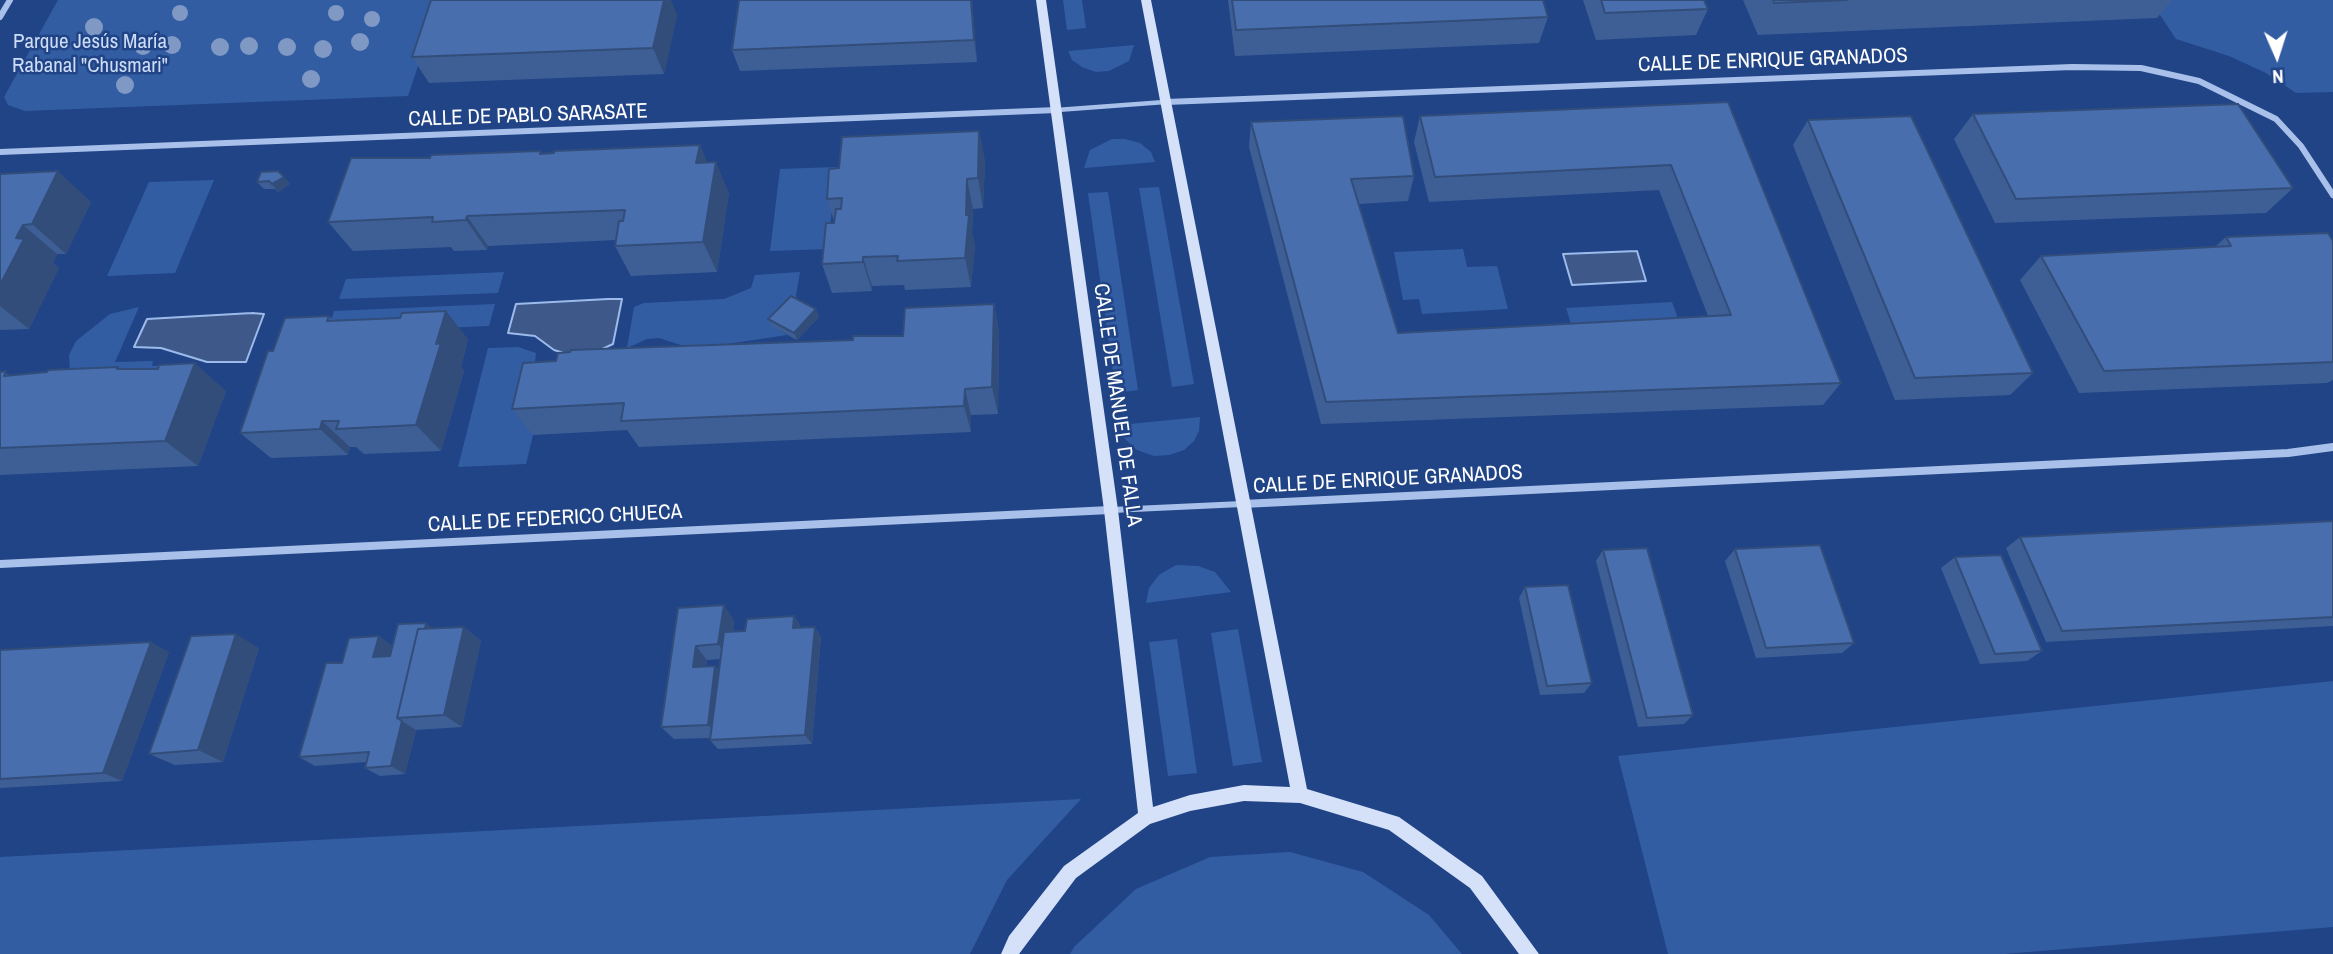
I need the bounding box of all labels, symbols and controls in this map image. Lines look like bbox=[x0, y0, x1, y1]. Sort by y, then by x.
north arrow bbox=[2242, 21, 2312, 91]
park label: Parque Jesús María Rabanal "Chusmari" bbox=[12, 29, 168, 79]
street label: CALLE DE ENRIQUE GRANADOS bbox=[1638, 44, 1908, 78]
text: N bbox=[2272, 64, 2284, 90]
street label: CALLE DE PABLO SARASATE bbox=[408, 99, 648, 133]
street label: CALLE DE MANUEL DE FALLA bbox=[1087, 282, 1147, 528]
street label: CALLE DE ENRIQUE GRANADOS bbox=[1253, 460, 1523, 500]
street label: CALLE DE FEDERICO CHUECA bbox=[427, 500, 683, 538]

